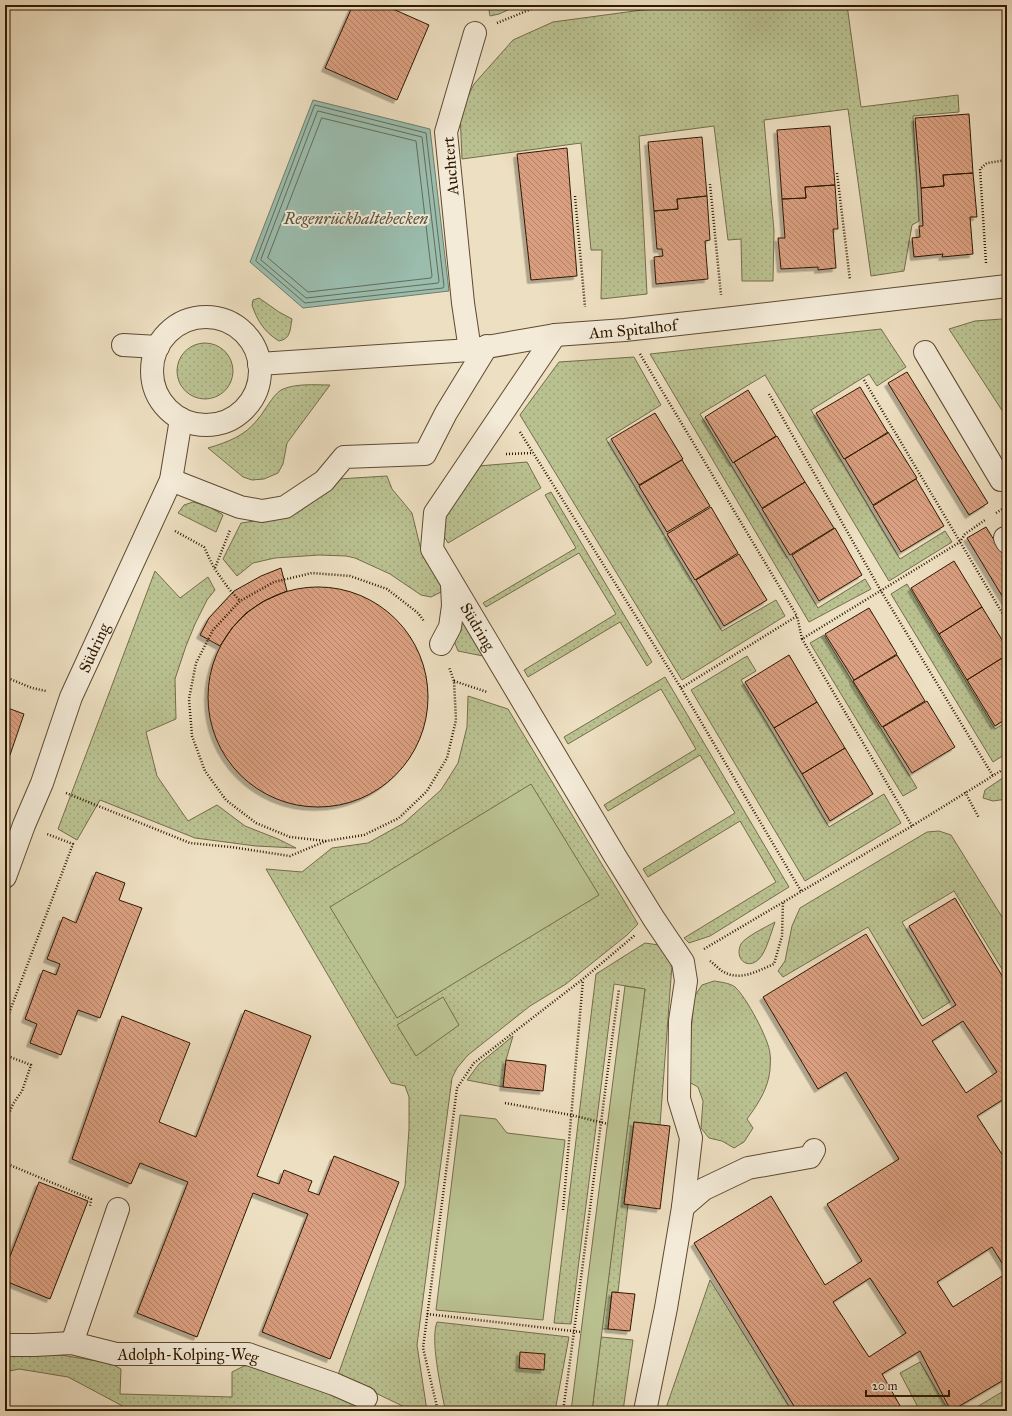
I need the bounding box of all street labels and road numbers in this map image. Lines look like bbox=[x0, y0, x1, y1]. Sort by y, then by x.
street label: Auchtert bbox=[438, 136, 463, 197]
street label: Am Spitalhof bbox=[587, 315, 681, 343]
street label: Südring bbox=[456, 599, 500, 655]
street label: Südring bbox=[75, 620, 115, 676]
street label: Adolph-Kolping-Weg bbox=[116, 1345, 262, 1368]

